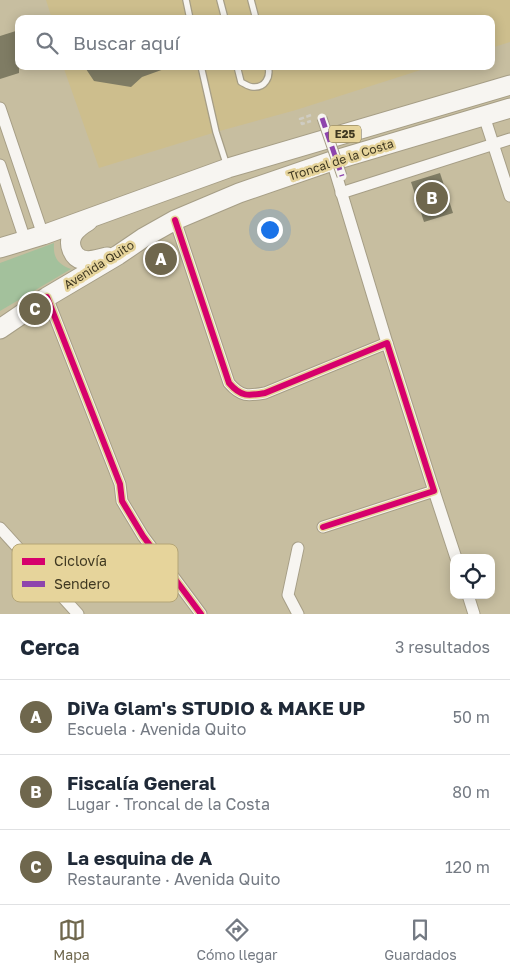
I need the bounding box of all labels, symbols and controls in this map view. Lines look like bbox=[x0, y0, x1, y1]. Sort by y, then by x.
search box bbox=[15, 15, 495, 70]
icon: search bbox=[33, 29, 61, 57]
text: Buscar aquí bbox=[73, 31, 180, 54]
road number: E25 bbox=[329, 126, 361, 142]
street label: Troncal de la Costa bbox=[286, 135, 395, 184]
pin: B bbox=[416, 179, 448, 217]
your location bbox=[257, 217, 283, 243]
street label: Avenida Quito bbox=[61, 237, 137, 292]
pin: A bbox=[145, 240, 177, 278]
pin: C bbox=[19, 290, 51, 328]
legend bbox=[12, 544, 178, 602]
text: Ciclovía bbox=[54, 552, 107, 569]
map controls bbox=[450, 554, 495, 599]
button: locate bbox=[450, 554, 495, 599]
text: Sendero bbox=[54, 575, 110, 592]
text: Cerca bbox=[20, 634, 79, 660]
text: 3 resultados bbox=[395, 637, 490, 657]
text: DiVa Glam's STUDIO & MAKE UP bbox=[67, 696, 365, 719]
text: A bbox=[30, 707, 42, 727]
text: 50 m bbox=[453, 707, 490, 727]
text: Escuela · Avenida Quito bbox=[67, 719, 246, 739]
text: Fiscalía General bbox=[67, 771, 216, 794]
text: B bbox=[30, 782, 42, 802]
text: 80 m bbox=[452, 782, 490, 802]
text: Lugar · Troncal de la Costa bbox=[67, 794, 270, 814]
text: La esquina de A bbox=[67, 846, 212, 869]
text: C bbox=[30, 857, 42, 877]
text: 120 m bbox=[445, 857, 490, 877]
text: Restaurante · Avenida Quito bbox=[67, 869, 280, 889]
tab: Mapa bbox=[53, 916, 90, 963]
tab: Cómo llegar bbox=[196, 916, 278, 963]
tab: Guardados bbox=[384, 916, 457, 963]

